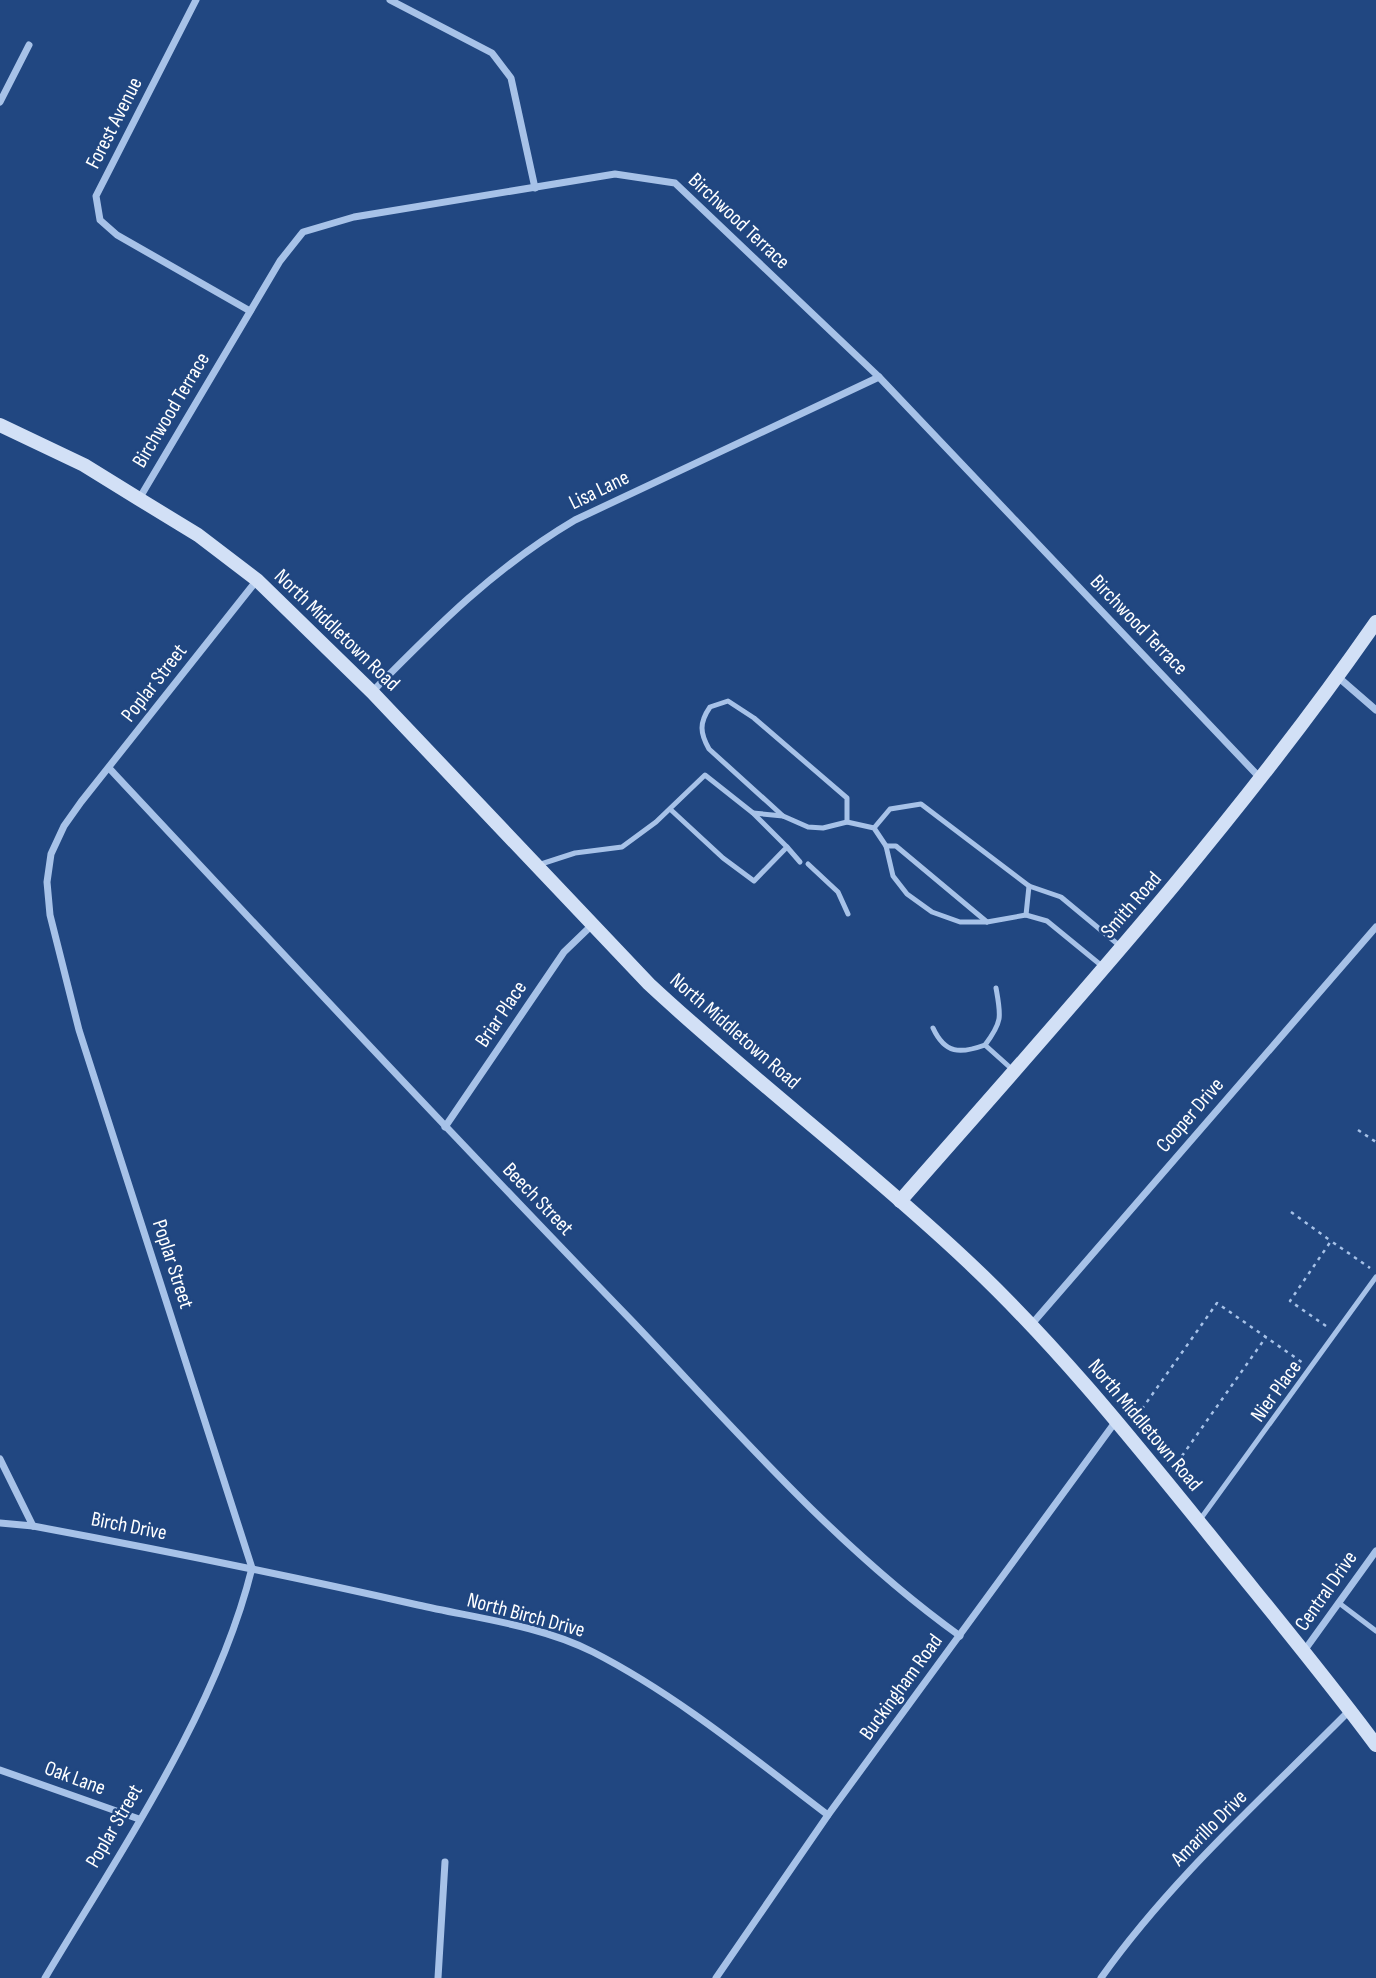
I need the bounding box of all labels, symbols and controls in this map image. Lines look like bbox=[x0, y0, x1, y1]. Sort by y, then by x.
street label: Forest Avenue bbox=[80, 73, 148, 173]
street label: Birchwood Terrace bbox=[683, 168, 795, 274]
street label: Birchwood Terrace bbox=[127, 348, 215, 472]
street label: Lisa Lane bbox=[565, 465, 633, 515]
street label: North Middletown Road bbox=[269, 564, 405, 696]
street label: Birchwood Terrace bbox=[1085, 570, 1193, 680]
street label: Poplar Street bbox=[116, 639, 192, 727]
street label: Smith Road bbox=[1095, 867, 1167, 943]
street label: North Middletown Road bbox=[665, 968, 805, 1094]
street label: Briar Place bbox=[470, 976, 532, 1052]
street label: Cooper Drive bbox=[1151, 1073, 1229, 1157]
street label: Beech Street bbox=[497, 1157, 579, 1241]
street label: Poplar Street bbox=[147, 1216, 199, 1312]
street label: North Middletown Road bbox=[1083, 1354, 1207, 1496]
street label: Nier Place bbox=[1245, 1355, 1307, 1427]
street label: Birch Drive bbox=[89, 1506, 169, 1546]
street label: Central Drive bbox=[1289, 1546, 1363, 1636]
street label: North Birch Drive bbox=[464, 1587, 588, 1643]
street label: Buckingham Road bbox=[854, 1629, 948, 1745]
street label: Oak Lane bbox=[41, 1755, 109, 1801]
street label: Poplar Street bbox=[80, 1780, 148, 1872]
street label: Amarillo Drive bbox=[1165, 1785, 1252, 1872]

